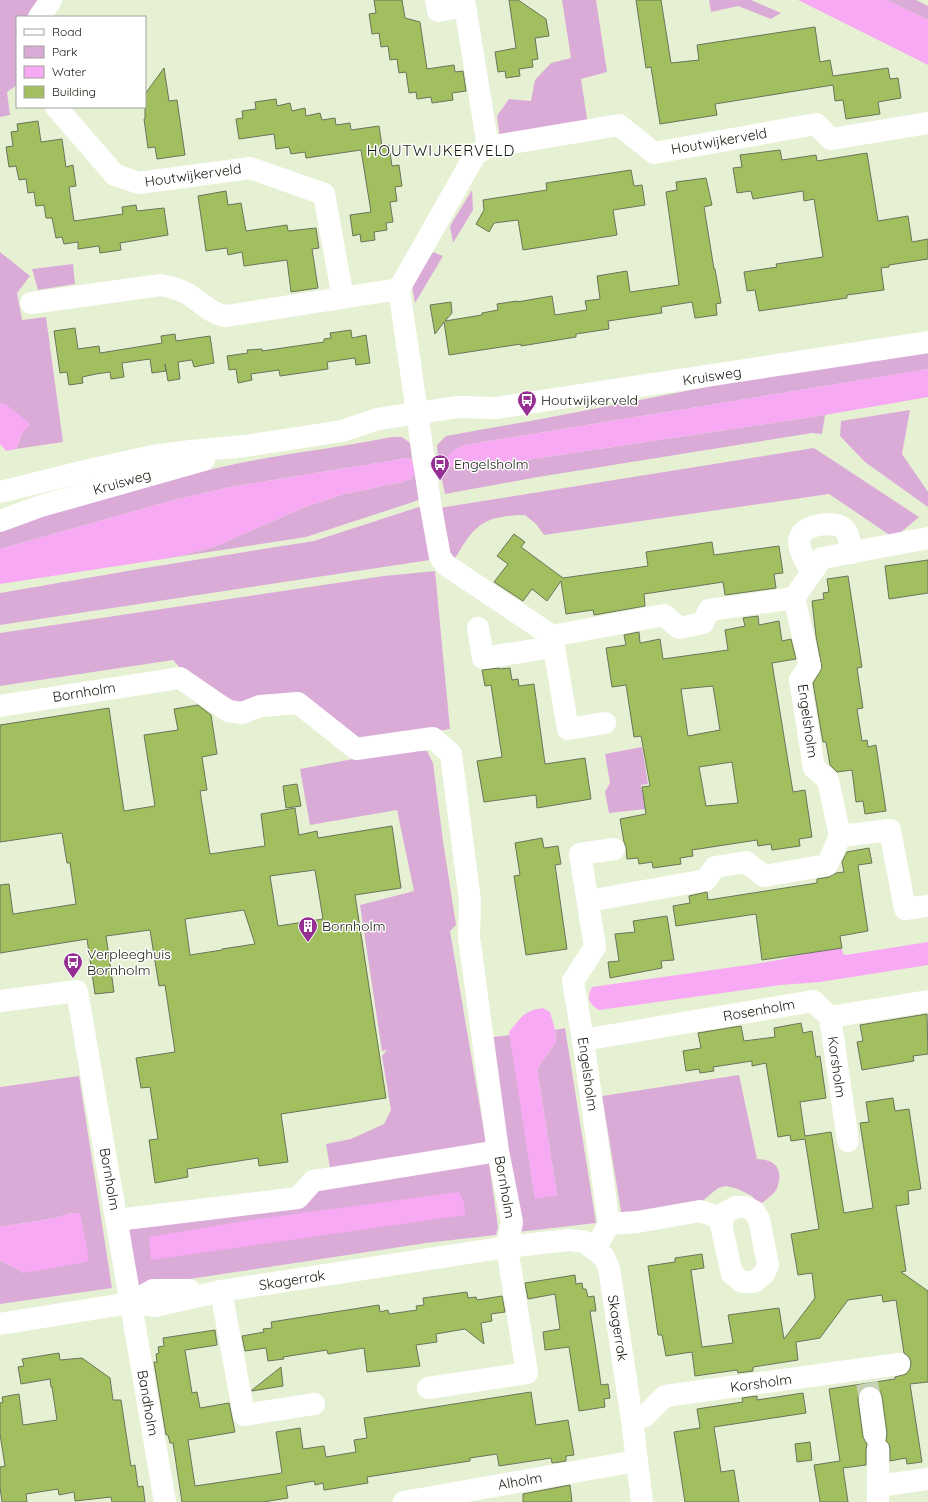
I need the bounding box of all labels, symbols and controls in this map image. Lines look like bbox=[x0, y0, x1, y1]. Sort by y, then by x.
legend bbox=[16, 16, 146, 108]
text: Road bbox=[52, 24, 82, 39]
text: Park bbox=[52, 44, 77, 59]
text: Water bbox=[52, 64, 87, 79]
text: Building bbox=[52, 84, 96, 99]
street label: Houtwijkerveld bbox=[670, 124, 768, 158]
district label: HOUTWIJKERVELD bbox=[367, 141, 515, 160]
street label: Houtwijkerveld bbox=[144, 159, 242, 191]
street label: Kruisweg bbox=[681, 362, 743, 390]
bus stop icon: Houtwijkerveld bbox=[516, 389, 538, 417]
place label: Houtwijkerveld bbox=[541, 391, 638, 409]
bus stop icon: Engelsholm bbox=[429, 453, 451, 481]
place label: Engelsholm bbox=[454, 455, 529, 473]
street label: Kruisweg bbox=[91, 465, 153, 499]
street label: Bornholm bbox=[51, 678, 117, 706]
street label: Engelsholm bbox=[794, 683, 822, 759]
building icon: Bornholm bbox=[297, 915, 319, 943]
place label: Bornholm bbox=[322, 917, 385, 935]
place label: Verpleeghuis Bornholm bbox=[87, 945, 171, 979]
bus stop icon: Verpleeghuis Bornholm bbox=[62, 951, 84, 979]
street label: Rosenholm bbox=[722, 995, 796, 1025]
street label: Korsholm bbox=[824, 1035, 850, 1099]
street label: Engelsholm bbox=[574, 1036, 602, 1112]
street label: Bornholm bbox=[96, 1146, 124, 1212]
street label: Bornholm bbox=[491, 1154, 519, 1220]
street label: Skagerrak bbox=[258, 1266, 326, 1294]
street label: Skagerrak bbox=[604, 1294, 632, 1362]
street label: Bandholm bbox=[133, 1369, 163, 1437]
street label: Korsholm bbox=[729, 1370, 793, 1396]
street label: Alholm bbox=[496, 1468, 544, 1494]

